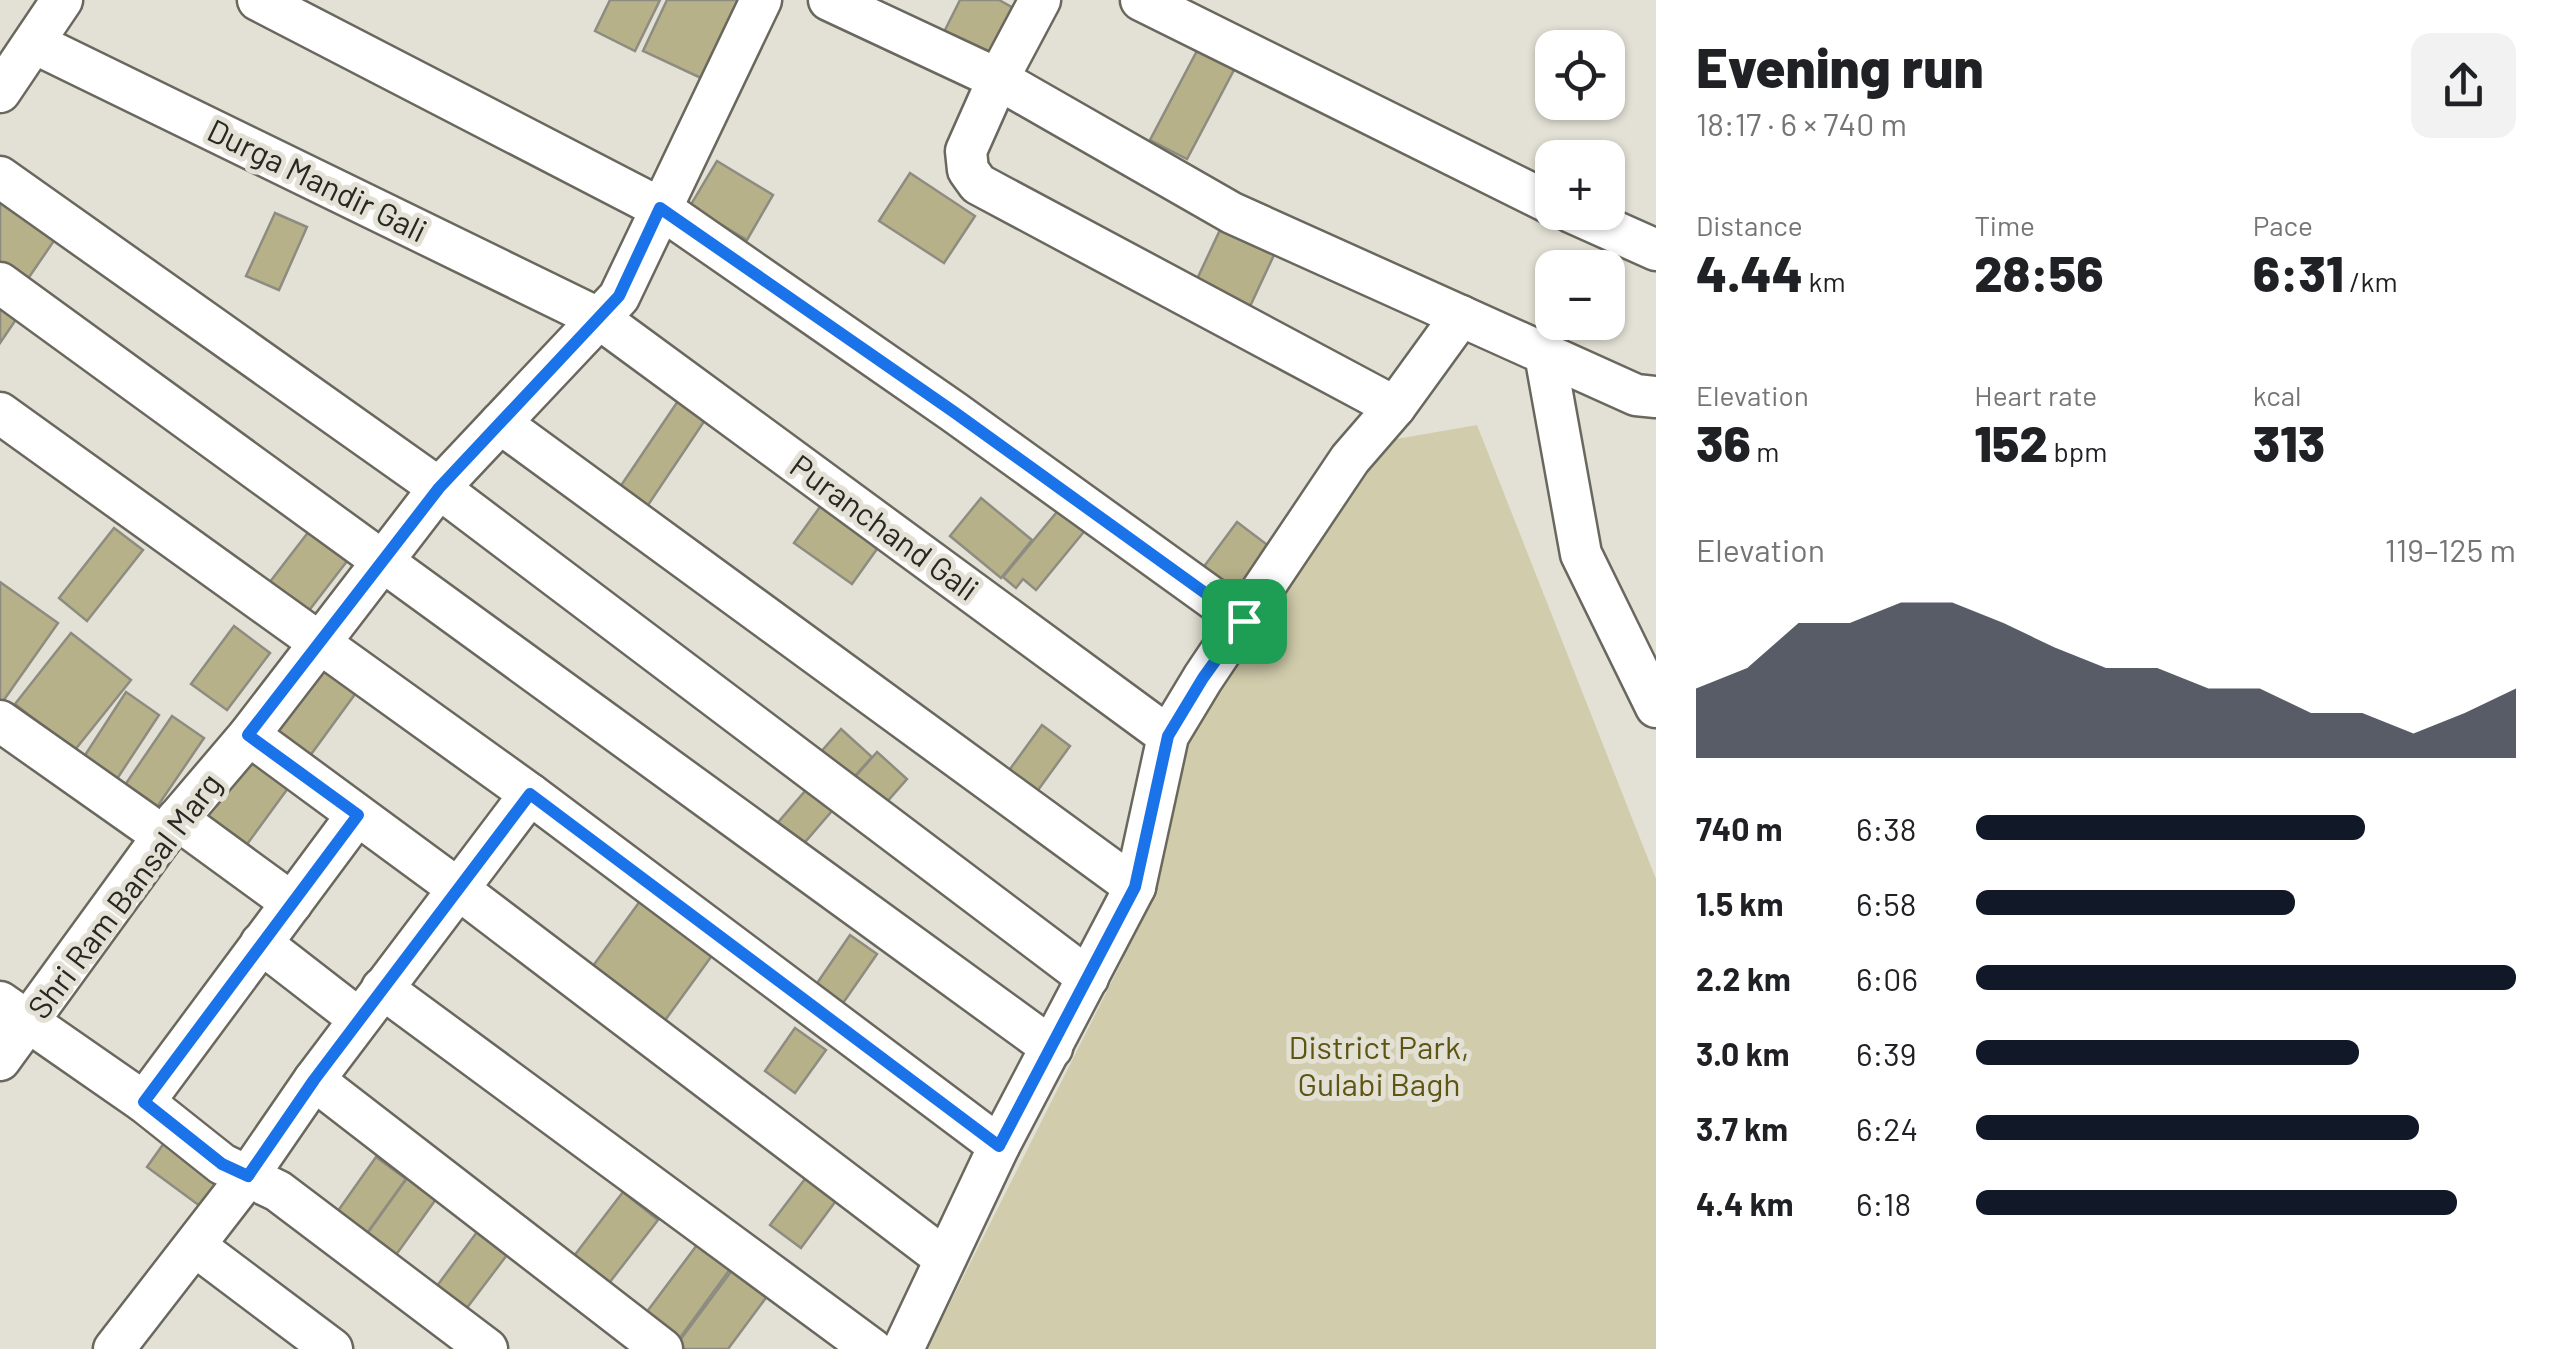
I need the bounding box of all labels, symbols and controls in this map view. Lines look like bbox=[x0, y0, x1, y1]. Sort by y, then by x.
map controls bbox=[1535, 30, 1625, 340]
button: locate bbox=[1535, 30, 1625, 120]
text: Evening run bbox=[1696, 33, 1984, 99]
button: share bbox=[2411, 33, 2516, 138]
text: 18:17 · 6 × 740 m bbox=[1696, 104, 1907, 142]
street label: Durga Mandir Gali bbox=[202, 110, 434, 249]
button: + bbox=[1535, 140, 1625, 230]
text: Distance bbox=[1696, 208, 1803, 242]
text: Time bbox=[1974, 208, 2035, 242]
text: Pace bbox=[2253, 208, 2313, 242]
text: 4.44 bbox=[1696, 242, 1803, 302]
text: 28:56 bbox=[1974, 242, 2103, 302]
text: 6:31 bbox=[2253, 242, 2344, 302]
button: − bbox=[1535, 250, 1625, 340]
text: km bbox=[1803, 264, 1846, 298]
text: /km bbox=[2344, 264, 2398, 298]
text: Elevation bbox=[1696, 378, 1809, 412]
text: Heart rate bbox=[1974, 378, 2097, 412]
text: kcal bbox=[2253, 378, 2301, 412]
text: 36 bbox=[1696, 412, 1751, 472]
text: 152 bbox=[1974, 412, 2048, 472]
text: 313 bbox=[2253, 412, 2325, 472]
text: m bbox=[1751, 434, 1779, 468]
text: bpm bbox=[2048, 434, 2107, 468]
street label: Puranchand Gali bbox=[784, 445, 987, 607]
text: Elevation bbox=[1696, 530, 1825, 568]
text: 119–125 m bbox=[2385, 530, 2516, 568]
pin bbox=[1202, 579, 1287, 664]
icon: arrive bbox=[1217, 594, 1272, 649]
street label: Shri Ram Bansal Marg bbox=[19, 765, 228, 1025]
text: 740 m bbox=[1696, 809, 1783, 847]
text: 6:38 bbox=[1856, 809, 1916, 847]
text: 1.5 km bbox=[1696, 884, 1783, 922]
text: 6:58 bbox=[1856, 884, 1916, 922]
text: 2.2 km bbox=[1696, 959, 1791, 997]
text: 6:06 bbox=[1856, 959, 1918, 997]
park label: District Park, Gulabi Bagh bbox=[1289, 1027, 1469, 1102]
text: 3.0 km bbox=[1696, 1034, 1790, 1072]
text: 6:39 bbox=[1856, 1034, 1916, 1072]
text: 3.7 km bbox=[1696, 1109, 1788, 1147]
text: 6:24 bbox=[1856, 1109, 1918, 1147]
text: 4.4 km bbox=[1696, 1184, 1794, 1222]
text: 6:18 bbox=[1856, 1184, 1911, 1222]

